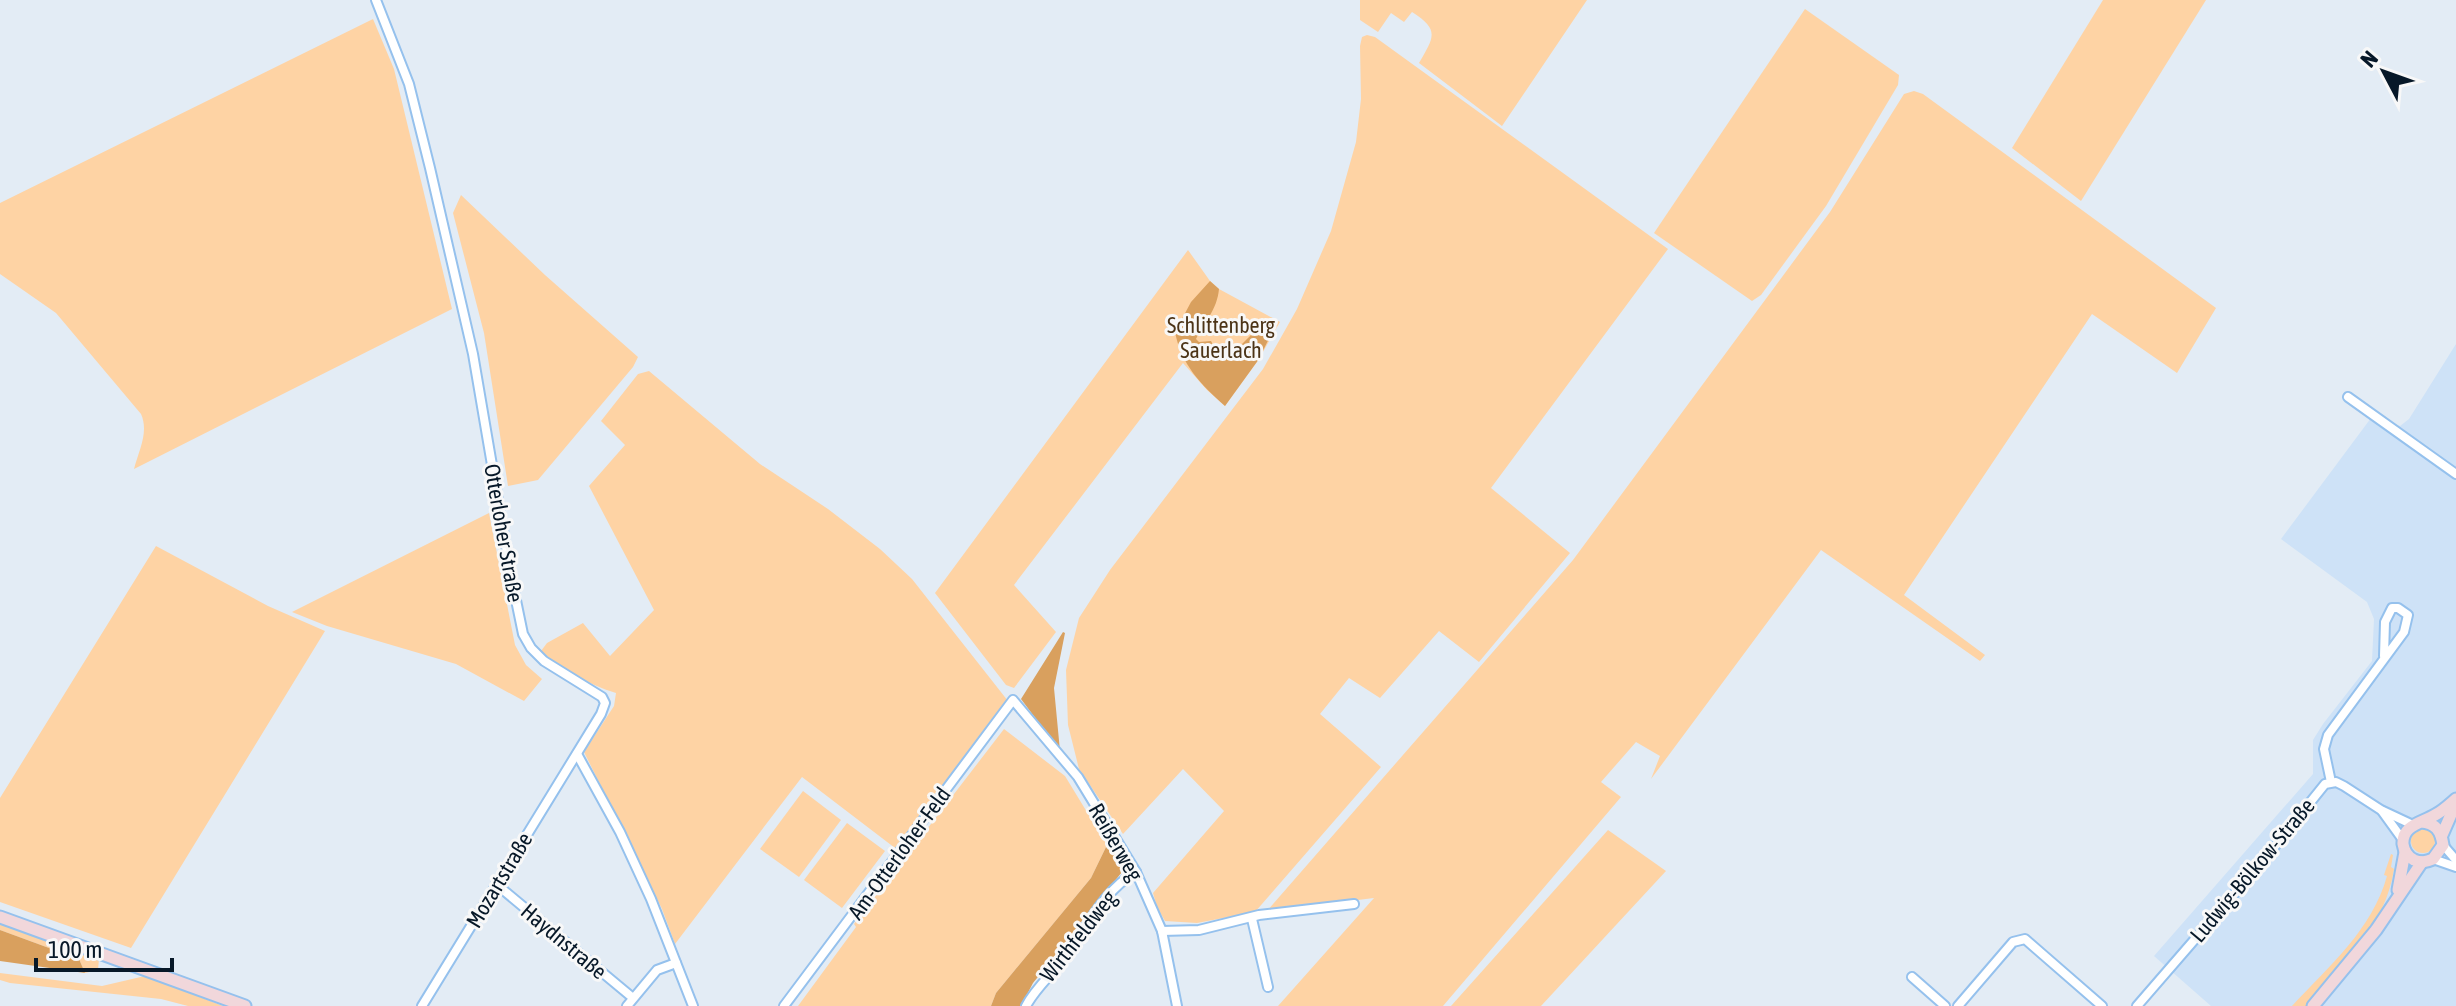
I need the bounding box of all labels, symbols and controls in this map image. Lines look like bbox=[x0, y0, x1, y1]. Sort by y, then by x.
north arrow bbox=[2344, 32, 2424, 112]
text: N bbox=[2355, 45, 2383, 72]
park label: Schlittenberg Sauerlach bbox=[1167, 312, 1275, 363]
street label: Otterloher Straße bbox=[479, 462, 529, 604]
street label: Am-Otterloher-Feld bbox=[842, 782, 956, 924]
street label: Ludwig-Bölkow-Straße bbox=[2184, 793, 2320, 947]
street label: Reißerweg bbox=[1083, 799, 1149, 886]
street label: Mozartstraße bbox=[460, 828, 538, 932]
street label: Wirthfeldweg bbox=[1034, 885, 1122, 987]
street label: Haydnstraße bbox=[516, 898, 612, 984]
scale bar bbox=[36, 922, 172, 972]
text: 100 m bbox=[48, 936, 102, 963]

